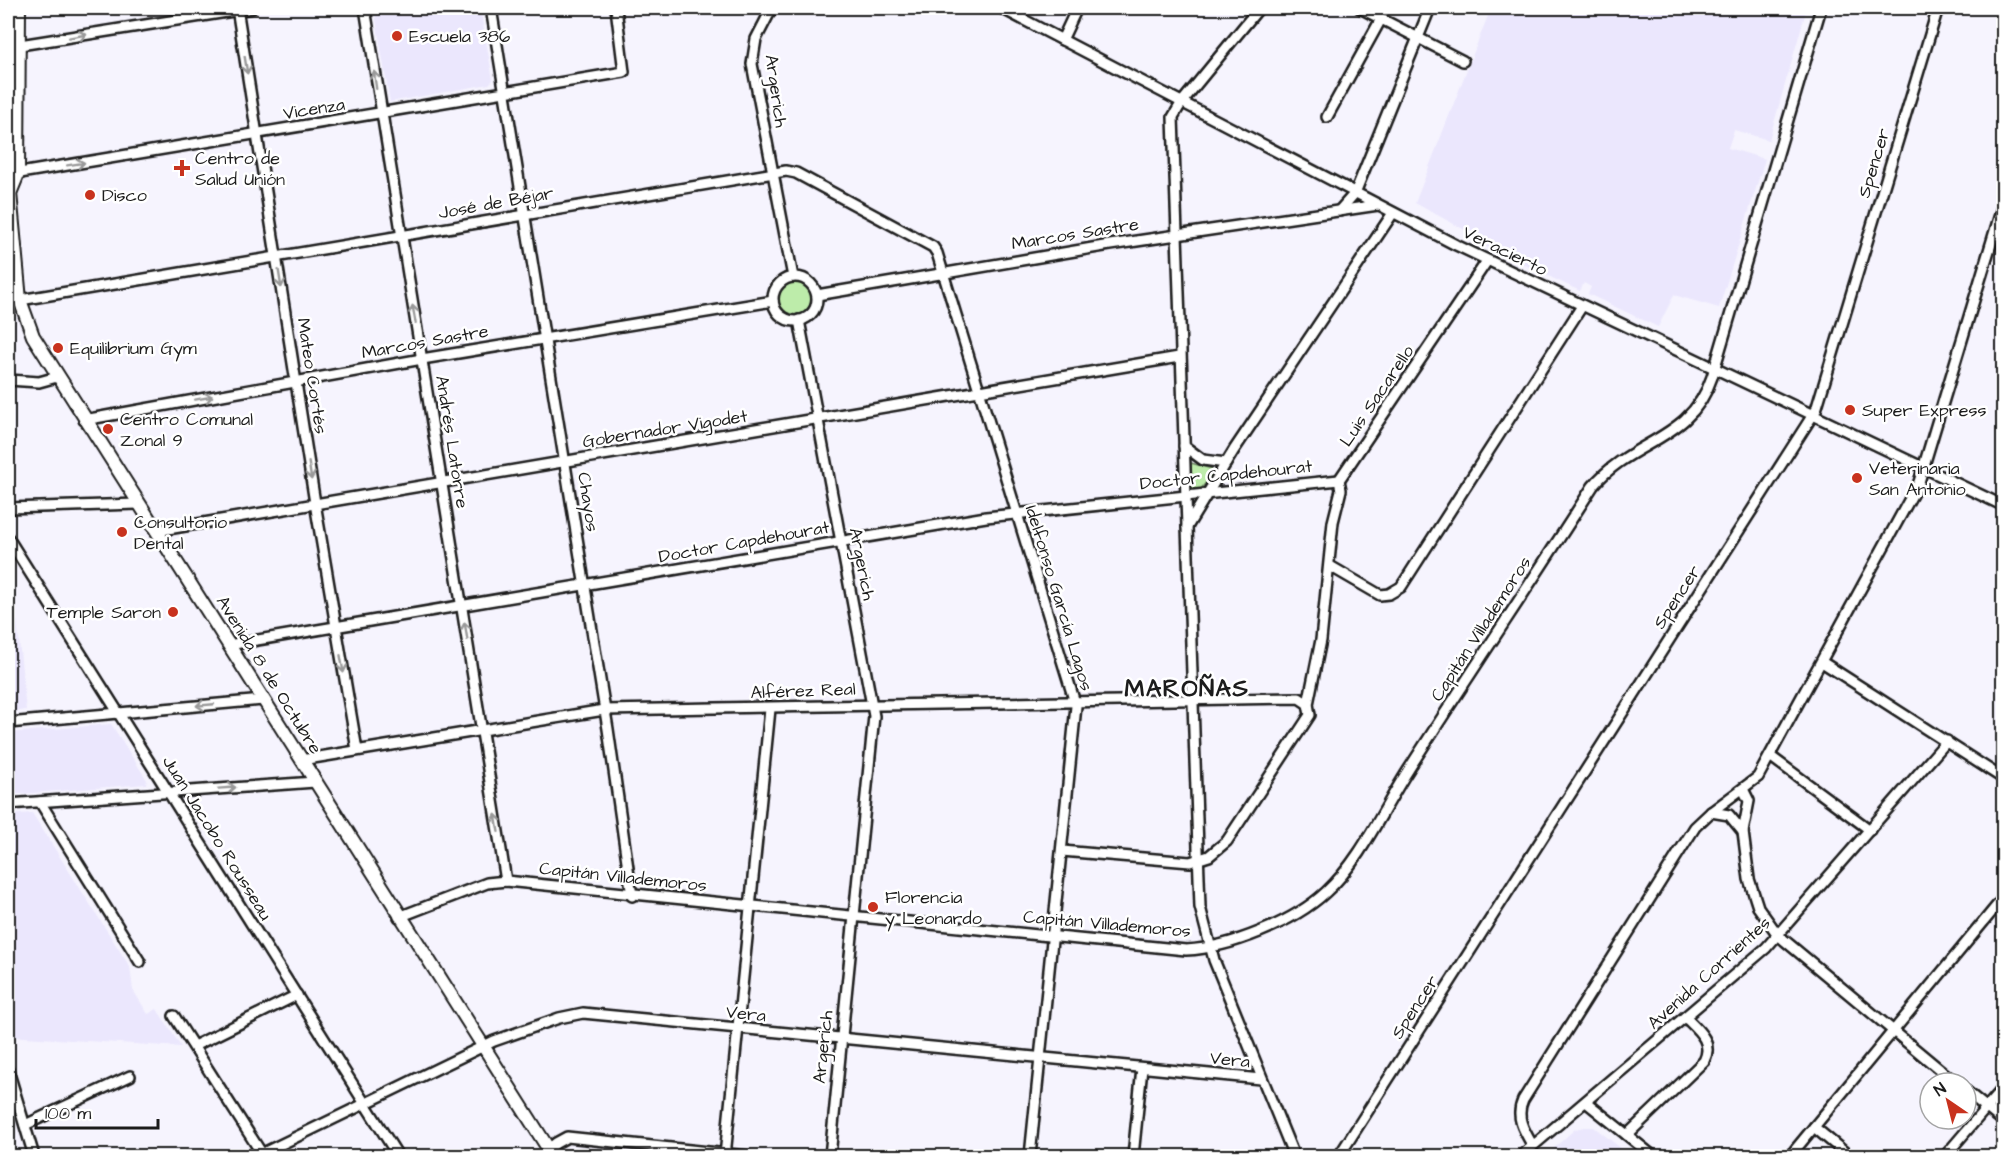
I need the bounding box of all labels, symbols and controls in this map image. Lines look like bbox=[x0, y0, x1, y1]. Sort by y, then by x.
place label: Escuela 386 bbox=[409, 24, 510, 49]
marker: Escuela 386 bbox=[390, 29, 404, 43]
one-way arrow bbox=[67, 31, 87, 42]
street label: Argerich bbox=[758, 53, 794, 129]
one-way arrow bbox=[241, 55, 252, 75]
one-way arrow bbox=[370, 71, 381, 91]
street label: Vicenza bbox=[281, 92, 347, 126]
street label: Spencer bbox=[1852, 125, 1896, 201]
place label: Centro de Salud Unión bbox=[195, 146, 285, 192]
one-way arrow bbox=[66, 158, 85, 169]
marker: Centro de Salud Unión bbox=[173, 159, 191, 177]
street label: José de Béjar bbox=[436, 181, 556, 225]
place label: Disco bbox=[102, 183, 147, 208]
marker: Disco bbox=[83, 188, 97, 202]
street label: Marcos Sastre bbox=[1010, 212, 1141, 256]
street label: Veracierto bbox=[1458, 220, 1552, 282]
one-way arrow bbox=[275, 268, 286, 288]
one-way arrow bbox=[408, 305, 419, 324]
street label: Mateo Cortés bbox=[290, 316, 334, 436]
street label: Marcos Sastre bbox=[360, 318, 491, 365]
place label: Equilibrium Gym bbox=[70, 336, 197, 362]
street label: Luis Sacarello bbox=[1334, 340, 1420, 452]
marker: Equilibrium Gym bbox=[51, 341, 65, 355]
street label: Andrés Latorre bbox=[429, 374, 475, 511]
one-way arrow bbox=[193, 392, 213, 403]
place label: Super Express bbox=[1862, 398, 1987, 423]
marker: Super Express bbox=[1843, 403, 1857, 417]
street label: Gobernador Vigodet bbox=[581, 404, 750, 455]
place label: Centro Comunal Zonal 9 bbox=[120, 407, 253, 453]
marker: Centro Comunal Zonal 9 bbox=[101, 422, 115, 436]
street label: Doctor Capdehourat bbox=[1139, 453, 1314, 496]
place label: Veterinaria San Antonio bbox=[1869, 456, 1966, 502]
one-way arrow bbox=[305, 461, 316, 481]
street label: Chayos bbox=[570, 470, 605, 534]
marker: Veterinaria San Antonio bbox=[1850, 471, 1864, 485]
street label: Idelfonso García Lagos bbox=[1018, 502, 1099, 694]
place label: Consultorio Dental bbox=[134, 510, 227, 556]
street label: Doctor Capdehourat bbox=[657, 515, 832, 569]
marker: Consultorio Dental bbox=[115, 525, 129, 539]
street label: Argerich bbox=[842, 526, 881, 603]
street label: Capitán Villademoros bbox=[1425, 552, 1537, 706]
street label: Spencer bbox=[1647, 560, 1707, 634]
street label: Avenida 8 de Octubre bbox=[210, 591, 328, 759]
place label: Temple Saron bbox=[46, 600, 161, 625]
marker: Temple Saron bbox=[166, 605, 180, 619]
one-way arrow bbox=[460, 621, 471, 641]
one-way arrow bbox=[337, 653, 348, 673]
district label: MAROÑAS bbox=[1125, 672, 1249, 706]
street label: Alférez Real bbox=[750, 677, 856, 705]
one-way arrow bbox=[195, 700, 215, 711]
street label: Juan Jacobo Rousseau bbox=[156, 751, 278, 925]
one-way arrow bbox=[217, 782, 237, 793]
one-way arrow bbox=[491, 814, 502, 834]
street label: Capitán Villademoros bbox=[538, 856, 708, 898]
place label: Florencia y Leonardo bbox=[885, 885, 982, 932]
marker: Florencia y Leonardo bbox=[866, 900, 880, 914]
street label: Capitán Villademoros bbox=[1022, 904, 1192, 944]
street label: Avenida Corrientes bbox=[1642, 911, 1776, 1035]
street label: Spencer bbox=[1385, 970, 1445, 1044]
street label: Vera bbox=[725, 999, 767, 1029]
street label: Argerich bbox=[807, 1009, 840, 1085]
street label: Vera bbox=[1209, 1045, 1251, 1075]
north arrow bbox=[1918, 1071, 1978, 1131]
text: N bbox=[1930, 1078, 1950, 1101]
scale bar bbox=[36, 1092, 158, 1130]
text: 100 m bbox=[45, 1101, 91, 1126]

